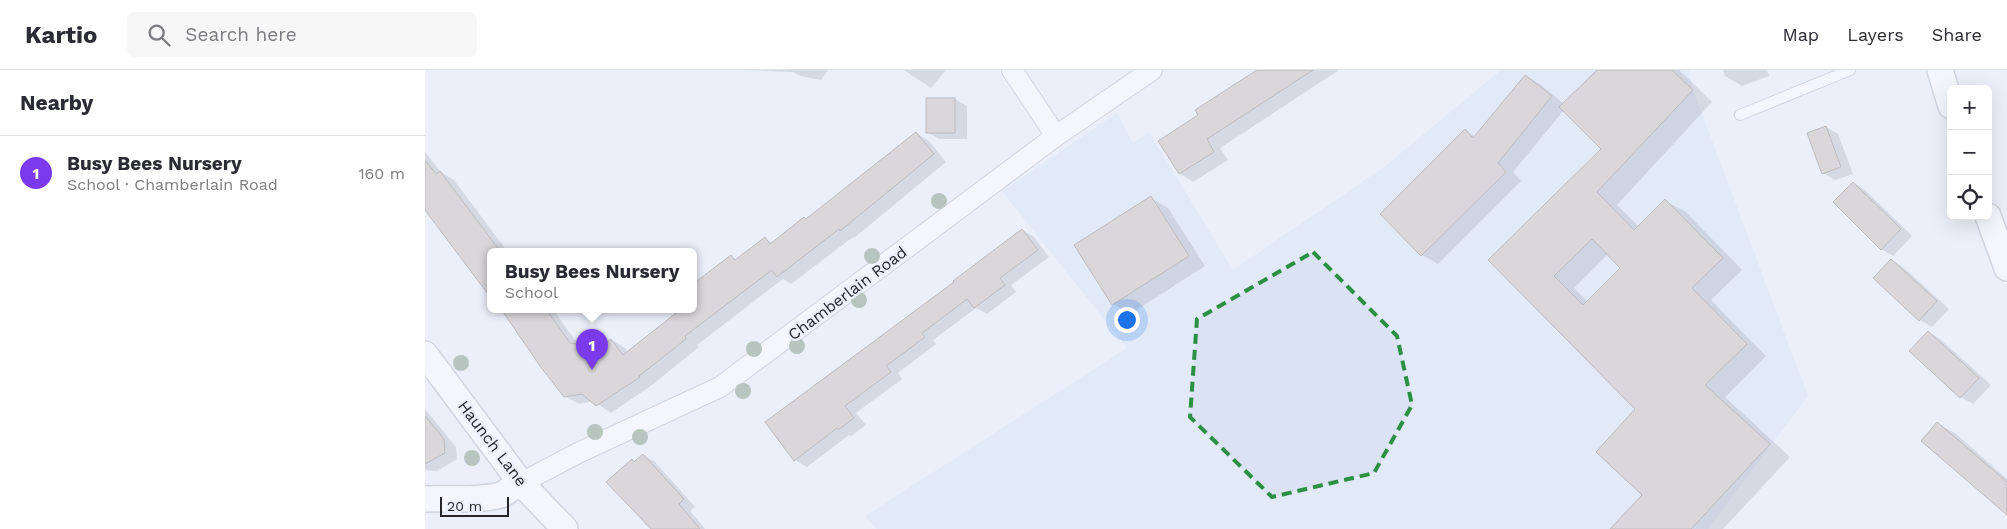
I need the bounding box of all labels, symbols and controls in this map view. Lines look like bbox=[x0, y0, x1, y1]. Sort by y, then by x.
search box bbox=[127, 12, 477, 57]
text: Kartio bbox=[25, 21, 97, 49]
icon: search bbox=[145, 21, 173, 49]
text: Search here bbox=[185, 23, 297, 46]
text: Map bbox=[1782, 24, 1819, 45]
text: Layers bbox=[1847, 24, 1904, 45]
text: Share bbox=[1932, 24, 1982, 45]
map controls bbox=[1947, 85, 1992, 220]
button: + bbox=[1947, 85, 1992, 130]
text: Nearby bbox=[20, 90, 93, 115]
button: − bbox=[1947, 130, 1992, 175]
text: Busy Bees Nursery bbox=[67, 152, 242, 175]
text: 1 bbox=[33, 164, 39, 183]
text: 160 m bbox=[358, 164, 405, 183]
text: School · Chamberlain Road bbox=[67, 175, 278, 194]
button: locate bbox=[1947, 175, 1992, 220]
street label: Chamberlain Road bbox=[784, 243, 910, 344]
popup bbox=[487, 248, 697, 313]
text: Busy Bees Nursery bbox=[505, 260, 679, 283]
text: School bbox=[505, 283, 558, 302]
your location bbox=[1114, 307, 1140, 333]
pin: 1 bbox=[576, 329, 608, 370]
street label: Haunch Lane bbox=[454, 397, 531, 490]
scale bar bbox=[440, 494, 509, 517]
text: 20 m bbox=[447, 498, 482, 514]

